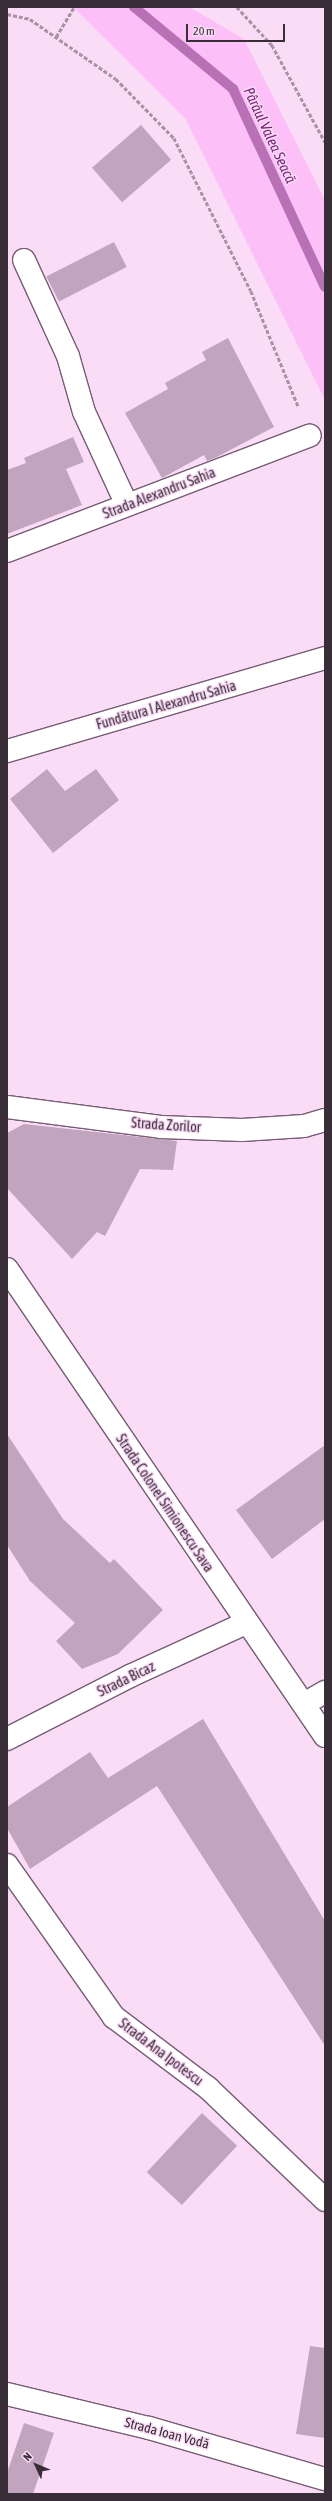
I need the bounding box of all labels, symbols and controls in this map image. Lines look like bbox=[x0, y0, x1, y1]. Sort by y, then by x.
scale bar bbox=[188, 16, 287, 42]
text: 20 m bbox=[193, 24, 215, 38]
water label: Pârâul Valea Seacă bbox=[240, 84, 300, 186]
street label: Strada Alexandru Sahia bbox=[100, 464, 218, 522]
street label: Fundătura I Alexandru Sahia bbox=[94, 677, 238, 733]
street label: Strada Zorilor bbox=[131, 1114, 201, 1136]
street label: Strada Colonel Simionescu Sava bbox=[113, 1431, 217, 1575]
street label: Strada Bicaz bbox=[94, 1658, 158, 1700]
street label: Strada Ana Ipotescu bbox=[115, 2015, 207, 2089]
street label: Strada Ioan Vodă bbox=[123, 2414, 211, 2452]
north arrow bbox=[16, 2445, 56, 2485]
text: N bbox=[21, 2450, 34, 2463]

